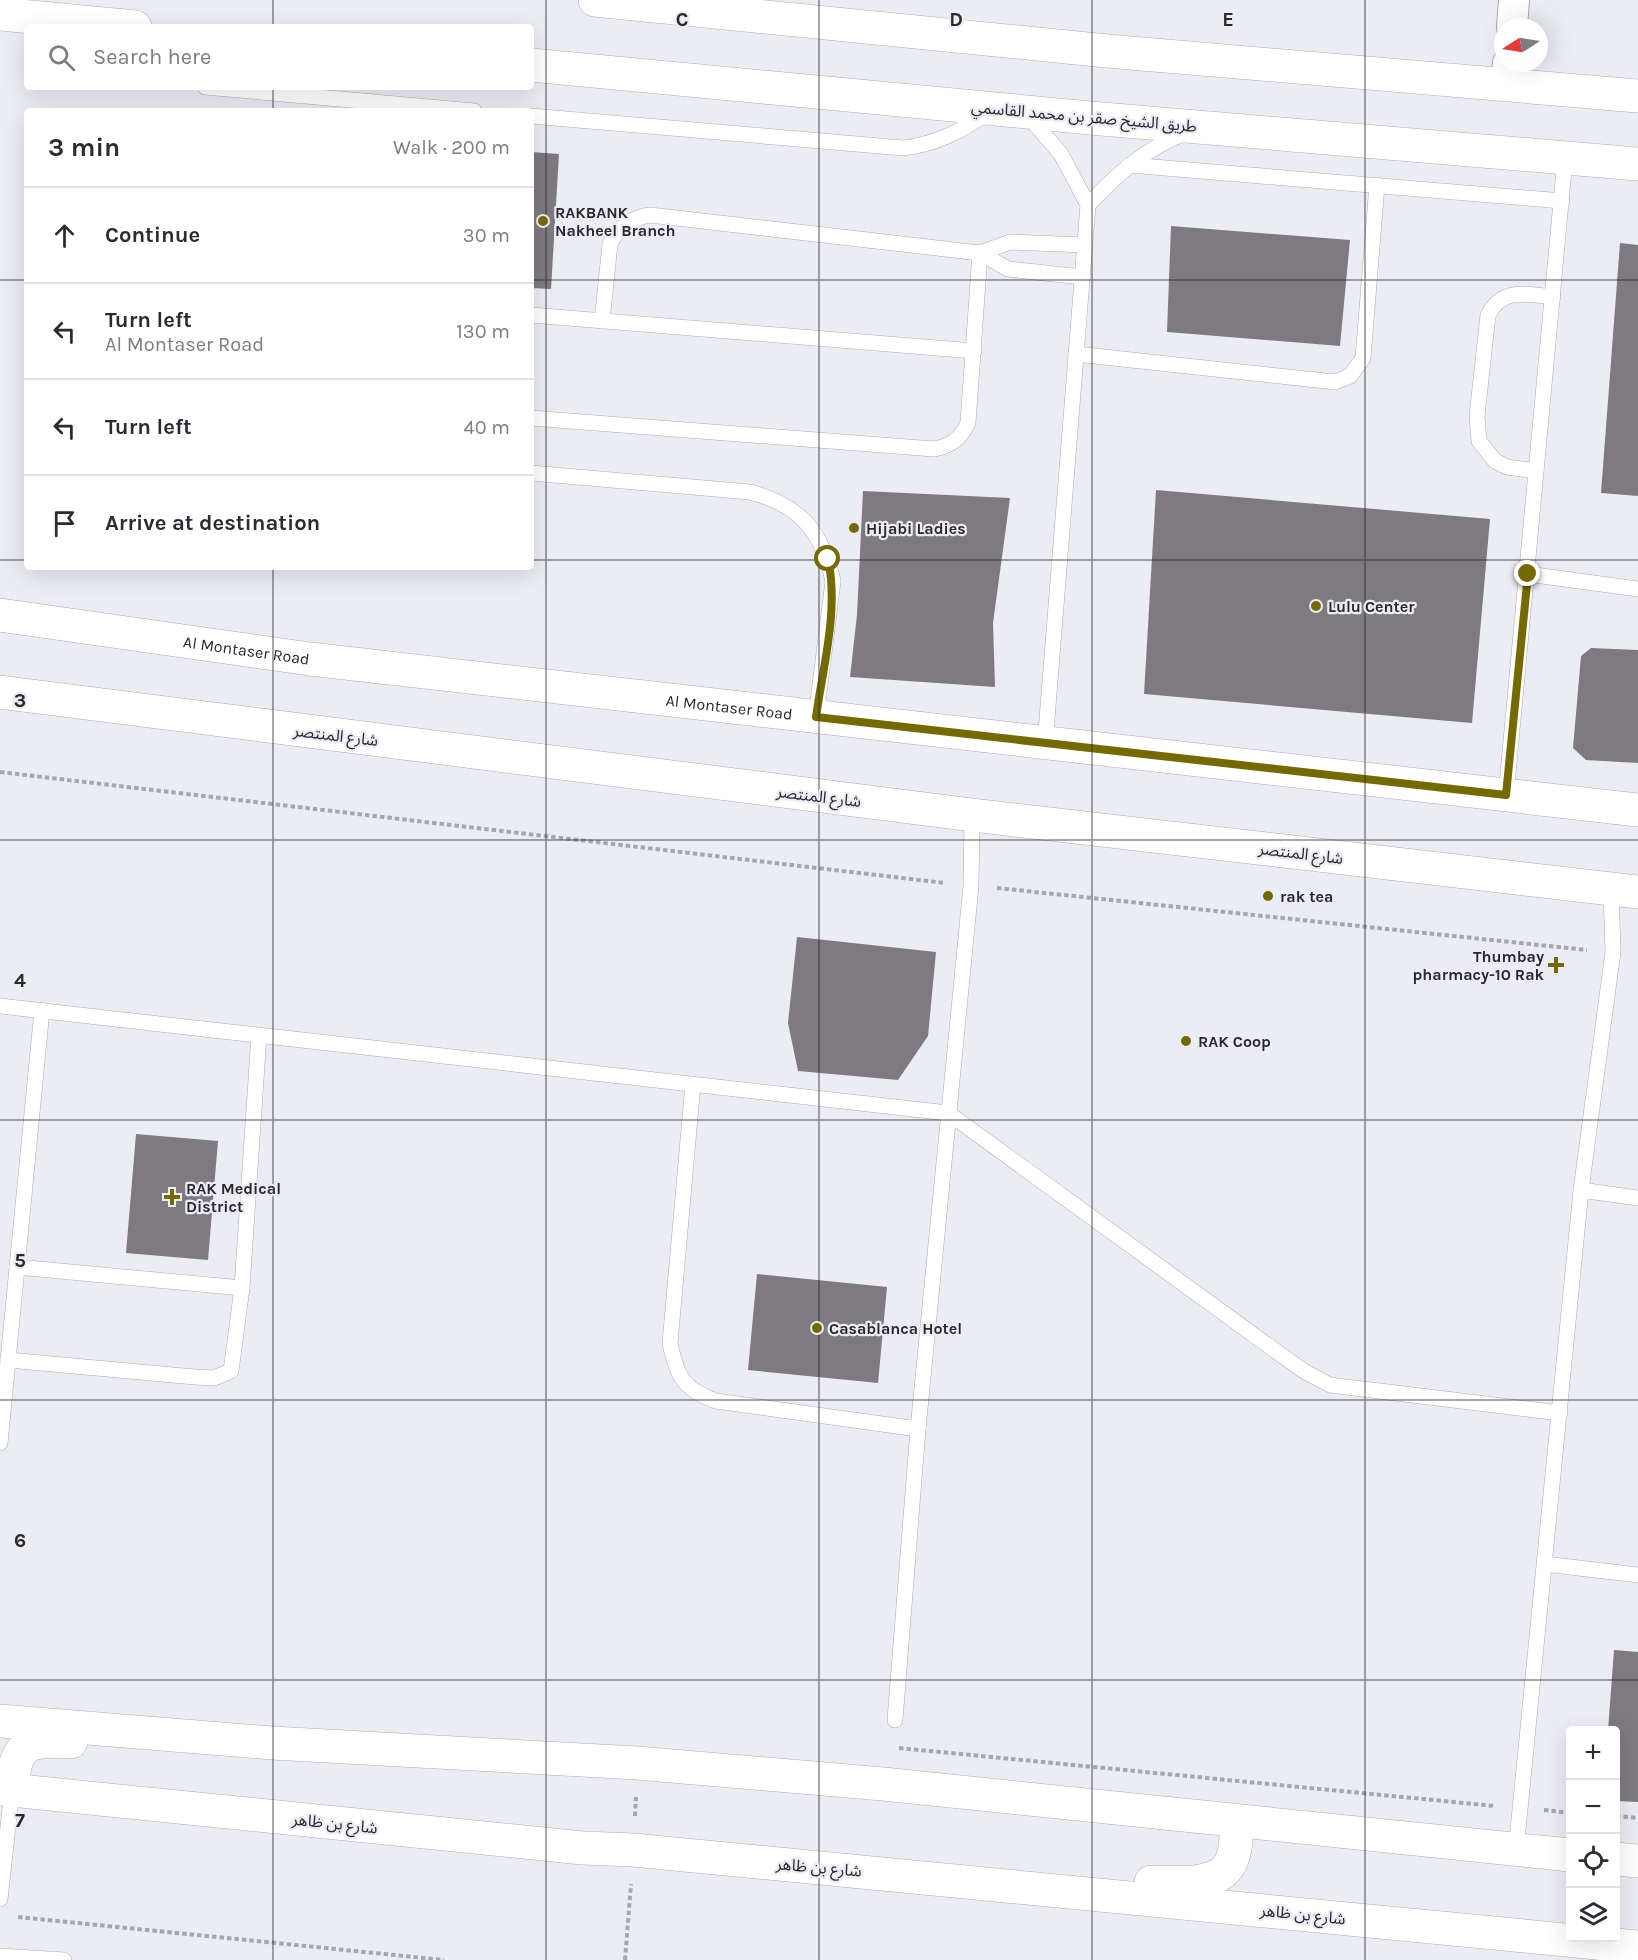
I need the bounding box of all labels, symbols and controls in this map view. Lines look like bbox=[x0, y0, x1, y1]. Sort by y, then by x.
text: C bbox=[676, 8, 688, 31]
text: D bbox=[949, 8, 963, 31]
text: E bbox=[1222, 8, 1234, 31]
north arrow bbox=[1494, 18, 1548, 72]
search box bbox=[24, 24, 534, 90]
icon: search bbox=[45, 41, 78, 74]
text: Search here bbox=[93, 44, 211, 70]
street label: طريق الشيخ صقر بن محمد القاسمي bbox=[970, 97, 1198, 139]
text: 3 min bbox=[48, 132, 120, 163]
text: Walk · 200 m bbox=[393, 136, 510, 159]
place label: RAKBANK Nakheel Branch bbox=[555, 203, 676, 240]
marker: RAKBANK Nakheel Branch bbox=[536, 214, 550, 228]
icon: ahead bbox=[48, 219, 81, 252]
text: Continue bbox=[105, 222, 200, 248]
text: 30 m bbox=[463, 224, 510, 247]
text: Turn left bbox=[105, 307, 192, 333]
icon: left bbox=[48, 315, 81, 348]
text: 130 m bbox=[456, 320, 510, 343]
text: Al Montaser Road bbox=[105, 333, 264, 356]
icon: left bbox=[48, 411, 81, 444]
text: Turn left bbox=[105, 414, 192, 440]
text: 40 m bbox=[464, 416, 510, 439]
icon: arrive bbox=[48, 507, 81, 540]
text: Arrive at destination bbox=[105, 510, 320, 536]
place label: Hijabi Ladies bbox=[866, 519, 966, 538]
marker: Hijabi Ladies bbox=[847, 521, 861, 535]
route start bbox=[814, 545, 840, 571]
route end bbox=[1514, 560, 1540, 586]
place label: Lulu Center bbox=[1328, 597, 1415, 616]
marker: Lulu Center bbox=[1309, 599, 1323, 613]
street label: Al Montaser Road bbox=[182, 632, 311, 669]
text: 3 bbox=[14, 689, 26, 712]
street label: Al Montaser Road bbox=[665, 691, 794, 724]
street label: شارع المنتصر bbox=[291, 721, 379, 753]
street label: شارع المنتصر bbox=[774, 782, 862, 814]
street label: شارع المنتصر bbox=[1256, 839, 1344, 871]
place label: rak tea bbox=[1280, 887, 1333, 906]
marker: rak tea bbox=[1261, 889, 1275, 903]
place label: Thumbay pharmacy-10 Rak bbox=[1413, 947, 1545, 984]
marker: Thumbay pharmacy-10 Rak bbox=[1549, 958, 1563, 972]
text: 4 bbox=[14, 969, 26, 992]
place label: RAK Coop bbox=[1198, 1032, 1271, 1051]
marker: RAK Coop bbox=[1179, 1034, 1193, 1048]
place label: RAK Medical District bbox=[186, 1179, 281, 1216]
marker: RAK Medical District bbox=[163, 1188, 181, 1206]
text: 5 bbox=[14, 1249, 26, 1272]
place label: Casablanca Hotel bbox=[829, 1319, 962, 1338]
marker: Casablanca Hotel bbox=[810, 1321, 824, 1335]
text: 6 bbox=[14, 1529, 26, 1552]
map controls bbox=[1566, 1726, 1620, 1942]
button: + bbox=[1566, 1726, 1620, 1780]
button: − bbox=[1566, 1780, 1620, 1834]
text: 7 bbox=[15, 1809, 25, 1832]
street label: شارع بن ظاهر bbox=[290, 1809, 379, 1840]
button: locate bbox=[1566, 1834, 1620, 1888]
street label: شارع بن ظاهر bbox=[774, 1854, 863, 1884]
button: layers bbox=[1566, 1888, 1620, 1942]
street label: شارع بن ظاهر bbox=[1258, 1900, 1347, 1931]

